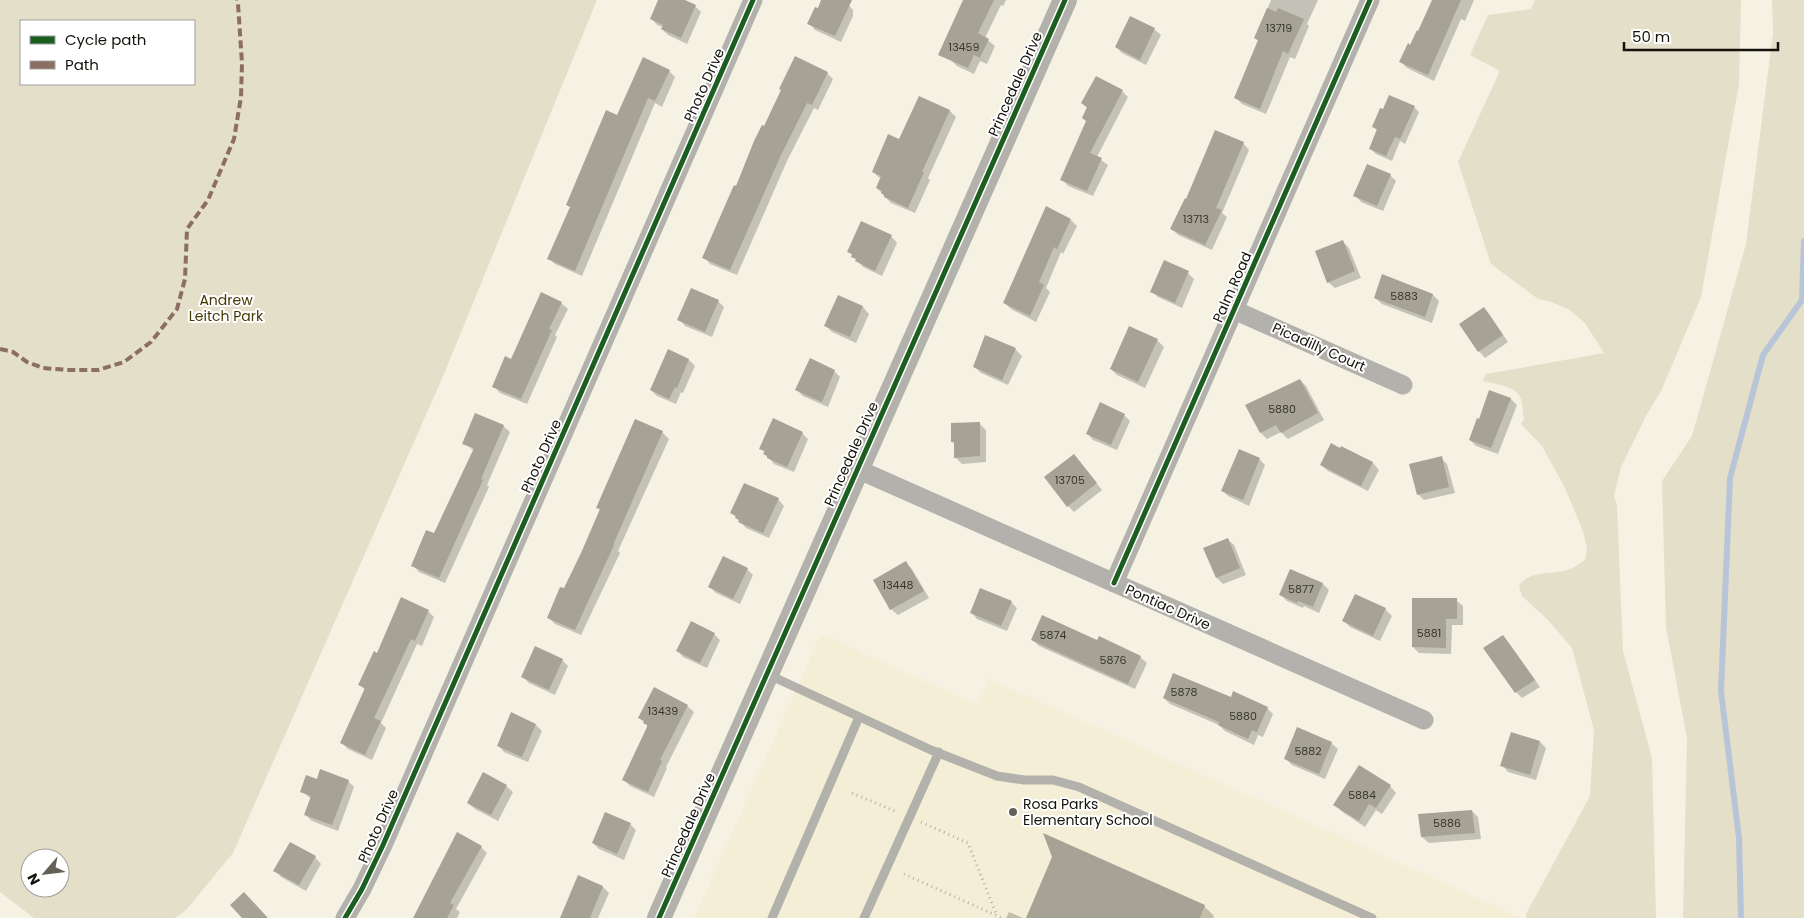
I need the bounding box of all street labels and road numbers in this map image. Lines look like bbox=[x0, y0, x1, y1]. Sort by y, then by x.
street label: Princedale Drive bbox=[983, 28, 1047, 140]
street label: Photo Drive bbox=[679, 45, 729, 125]
street label: Palm Road bbox=[1207, 248, 1257, 326]
street label: Picadilly Court bbox=[1269, 318, 1369, 376]
street label: Princedale Drive bbox=[819, 398, 883, 510]
street label: Photo Drive bbox=[516, 416, 566, 496]
street label: Pontiac Drive bbox=[1122, 579, 1214, 635]
street label: Princedale Drive bbox=[656, 769, 720, 881]
street label: Photo Drive bbox=[353, 786, 403, 866]

